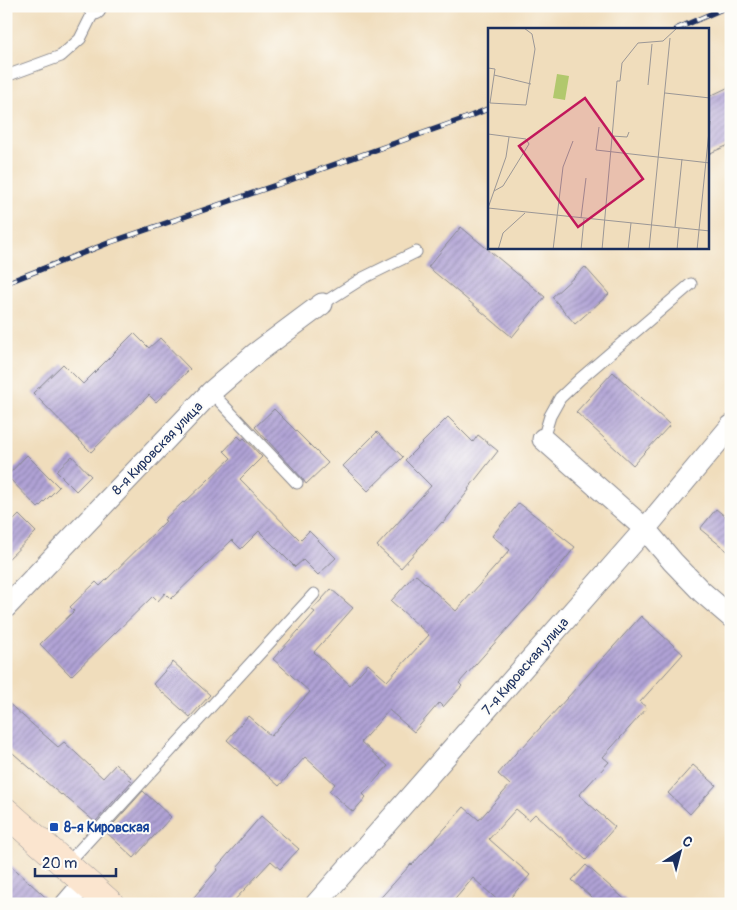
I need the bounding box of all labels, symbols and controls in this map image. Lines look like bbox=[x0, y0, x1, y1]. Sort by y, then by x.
inset map bbox=[488, 28, 710, 249]
street label: 8-я Кировская улица bbox=[108, 398, 206, 499]
street label: 7-я Кировская улица bbox=[478, 614, 572, 719]
place label: 8-я Кировская bbox=[64, 819, 150, 836]
marker: 8-я Кировская bbox=[48, 821, 60, 833]
north arrow bbox=[654, 828, 704, 878]
text: С bbox=[679, 832, 696, 852]
scale bar bbox=[35, 845, 116, 877]
text: 20 m bbox=[42, 854, 77, 873]

